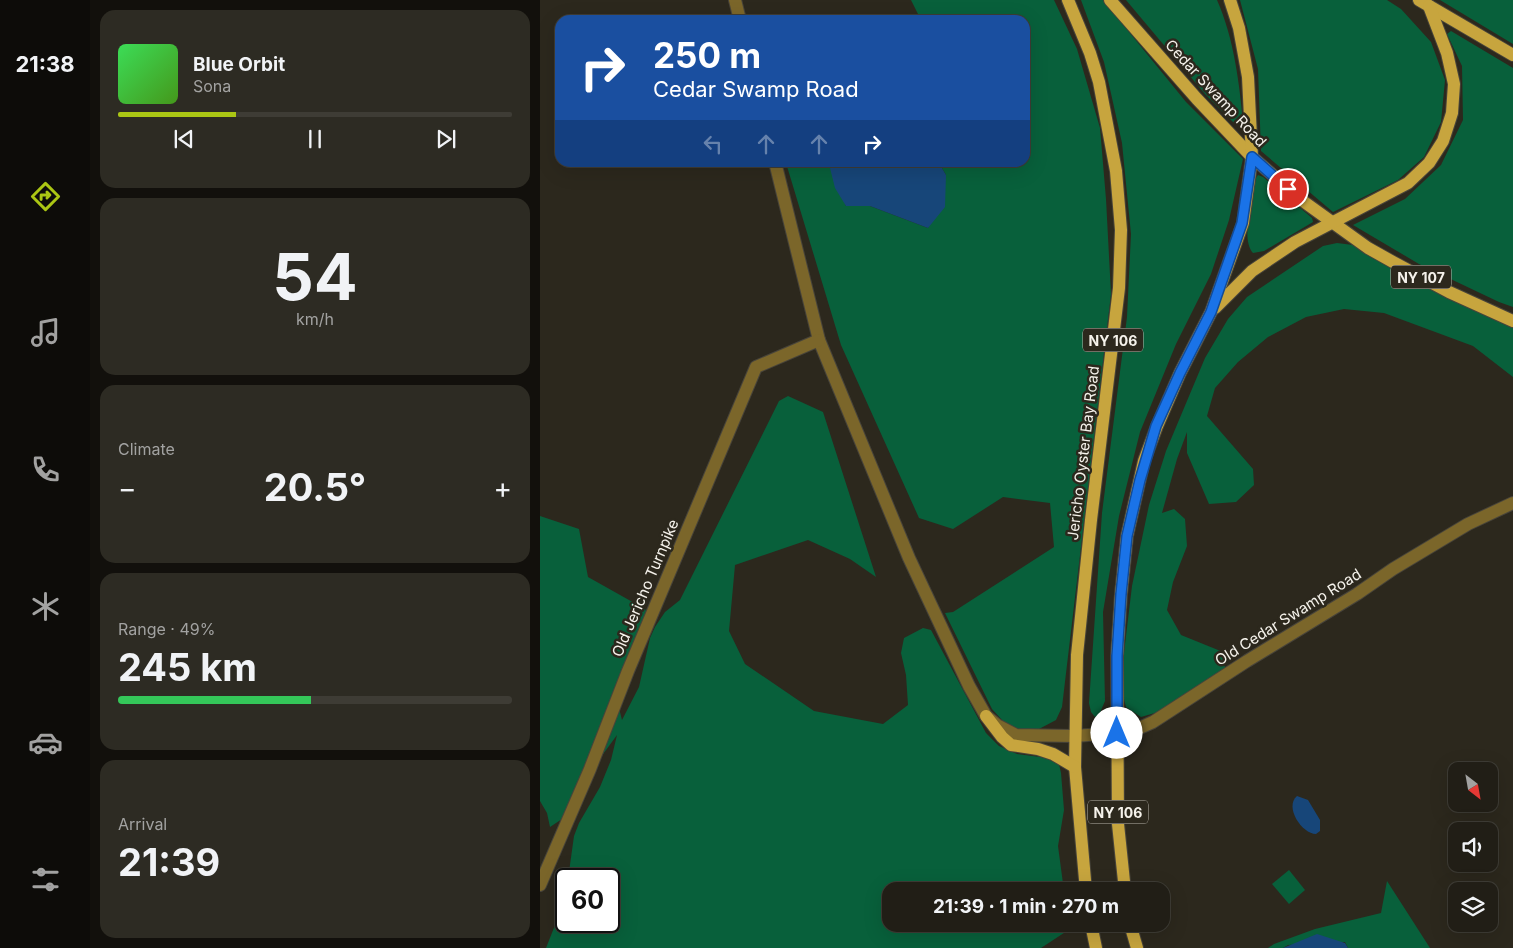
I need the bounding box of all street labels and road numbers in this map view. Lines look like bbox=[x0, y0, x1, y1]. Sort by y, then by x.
street label: Cedar Swamp Road bbox=[1161, 35, 1271, 151]
road number: NY 107 bbox=[1391, 266, 1451, 288]
road number: NY 106 bbox=[1083, 328, 1143, 352]
street label: Jericho Oyster Bay Road bbox=[1063, 365, 1103, 541]
street label: Old Jericho Turnpike bbox=[607, 516, 683, 660]
street label: Old Cedar Swamp Road bbox=[1211, 564, 1365, 670]
road number: NY 106 bbox=[1088, 800, 1148, 824]

